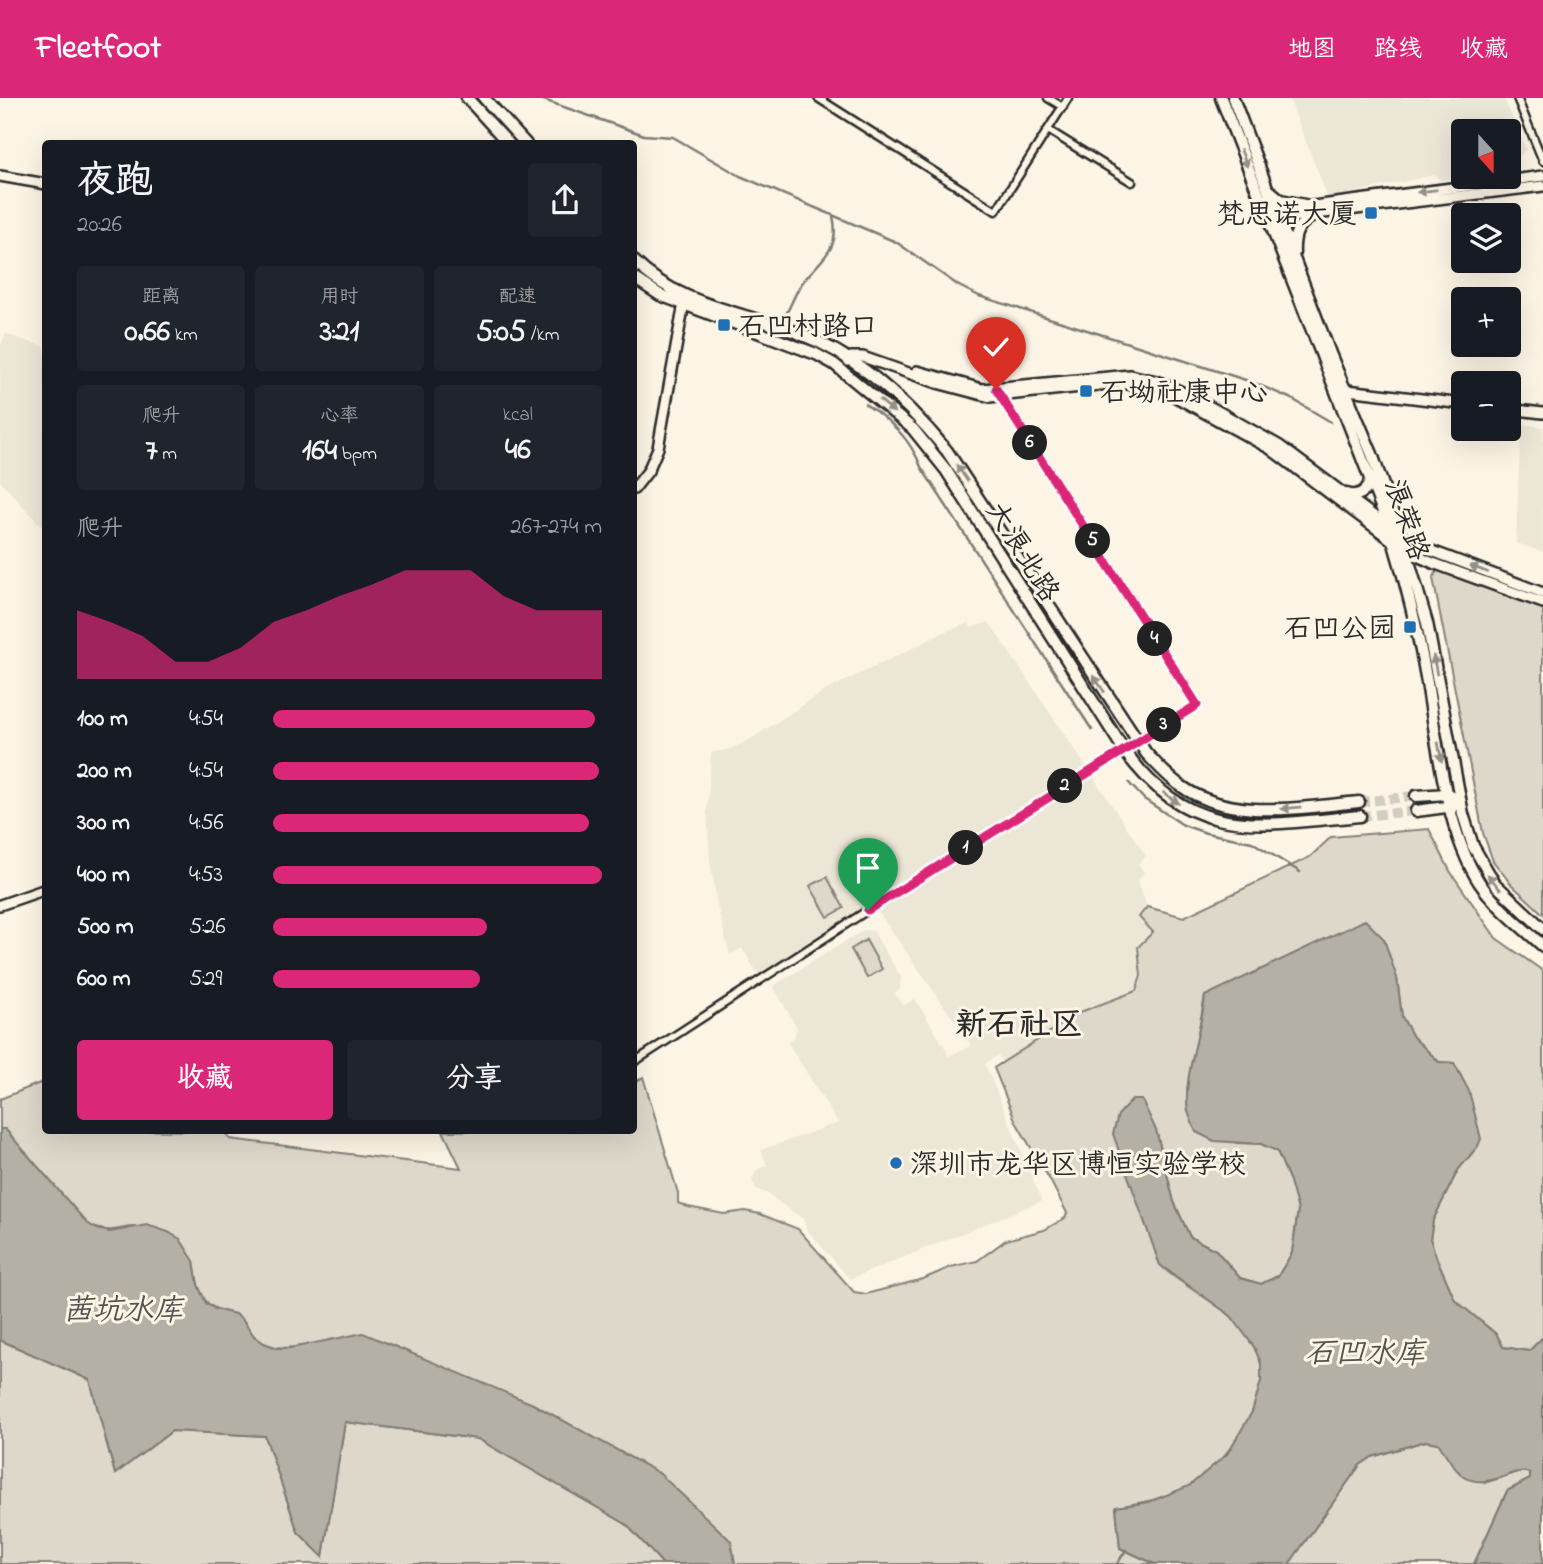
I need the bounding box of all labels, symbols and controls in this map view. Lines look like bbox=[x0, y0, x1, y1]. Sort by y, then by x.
text: Fleetfoot bbox=[35, 25, 161, 73]
text: 地图 bbox=[1288, 33, 1336, 68]
text: 路线 bbox=[1374, 33, 1422, 68]
text: 收藏 bbox=[1460, 33, 1508, 68]
north arrow bbox=[1451, 119, 1521, 189]
map controls bbox=[1451, 119, 1521, 441]
one-way arrow bbox=[1238, 147, 1249, 168]
text: 夜跑 bbox=[77, 155, 153, 211]
button: share bbox=[528, 163, 602, 237]
one-way arrow bbox=[1416, 186, 1438, 197]
place label: 梵思诺大厦 bbox=[1217, 196, 1357, 237]
button: layers bbox=[1451, 203, 1521, 273]
marker: 梵思诺大厦 bbox=[1363, 205, 1379, 221]
text: 20:26 bbox=[77, 209, 122, 242]
text: 距离 bbox=[142, 284, 180, 311]
text: 用时 bbox=[320, 284, 359, 311]
text: 配速 bbox=[499, 284, 537, 311]
button: + bbox=[1451, 287, 1521, 357]
place label: 石凹村路口 bbox=[738, 308, 878, 349]
text: 0.66 bbox=[125, 311, 170, 355]
text: 3:21 bbox=[320, 311, 359, 355]
text: 5:05 bbox=[476, 311, 526, 355]
marker: 石凹村路口 bbox=[716, 317, 732, 333]
pin bbox=[966, 317, 1026, 389]
text: km bbox=[170, 322, 198, 349]
text: /km bbox=[526, 322, 560, 349]
icon: check bbox=[977, 328, 1015, 366]
button: − bbox=[1451, 371, 1521, 441]
place label: 石坳社康中心 bbox=[1100, 374, 1268, 415]
marker: 石坳社康中心 bbox=[1078, 383, 1094, 399]
one-way arrow bbox=[879, 398, 896, 413]
text: kcal bbox=[503, 402, 533, 429]
text: 爬升 bbox=[142, 403, 180, 430]
text: 心率 bbox=[320, 403, 359, 430]
pin: 6 bbox=[1012, 426, 1048, 460]
text: 46 bbox=[505, 429, 531, 473]
text: 6 bbox=[1025, 429, 1034, 456]
text: 7 bbox=[145, 430, 158, 474]
text: 164 bbox=[302, 430, 337, 474]
text: m bbox=[158, 441, 177, 468]
text: bpm bbox=[337, 441, 377, 468]
one-way arrow bbox=[956, 463, 969, 482]
street label: 浪荣路 bbox=[1372, 474, 1438, 567]
street label: 大浪北路 bbox=[974, 494, 1068, 611]
text: 267–274 m bbox=[510, 511, 602, 544]
text: 爬升 bbox=[77, 513, 123, 546]
pin: 5 bbox=[1076, 524, 1110, 558]
text: 5 bbox=[1087, 527, 1098, 554]
one-way arrow bbox=[1469, 563, 1490, 574]
place label: 石凹公园 bbox=[1284, 610, 1396, 651]
marker: 石凹公园 bbox=[1402, 619, 1418, 635]
pin: 4 bbox=[1138, 622, 1172, 656]
text: 4 bbox=[1151, 625, 1158, 652]
one-way arrow bbox=[1429, 654, 1440, 676]
one-way arrow bbox=[1093, 674, 1106, 694]
text: 100 m bbox=[77, 703, 128, 736]
text: 4:54 bbox=[189, 703, 223, 736]
pin: 3 bbox=[1146, 708, 1182, 742]
text: 3 bbox=[1160, 711, 1167, 738]
one-way arrow bbox=[1434, 741, 1445, 763]
text: 200 m bbox=[77, 755, 132, 788]
text: 4:54 bbox=[189, 755, 223, 788]
pin: 2 bbox=[1048, 768, 1082, 804]
text: 2 bbox=[1060, 772, 1069, 799]
one-way arrow bbox=[1162, 791, 1180, 805]
one-way arrow bbox=[1280, 803, 1302, 814]
text: 300 m bbox=[77, 807, 130, 840]
text: 4:56 bbox=[189, 807, 224, 840]
pin: 1 bbox=[948, 830, 984, 866]
text: 1 bbox=[962, 834, 969, 861]
pin bbox=[838, 838, 898, 910]
icon: arrive bbox=[849, 849, 887, 887]
text: 400 m bbox=[77, 859, 130, 892]
text: 4:53 bbox=[189, 859, 223, 892]
one-way arrow bbox=[1487, 873, 1502, 891]
text: 500 m bbox=[77, 911, 134, 944]
text: 5:26 bbox=[189, 911, 226, 944]
text: 600 m bbox=[77, 963, 131, 996]
text: 5:29 bbox=[189, 963, 222, 996]
district label: 新石社区 bbox=[955, 1003, 1083, 1050]
button: 收藏 bbox=[77, 1040, 333, 1120]
button: 分享 bbox=[347, 1040, 602, 1120]
place label: 深圳市龙华区博恒实验学校 bbox=[910, 1146, 1246, 1187]
marker: 深圳市龙华区博恒实验学校 bbox=[888, 1155, 904, 1171]
water label: 茜坑水库 bbox=[63, 1290, 185, 1334]
water label: 石凹水库 bbox=[1305, 1333, 1427, 1377]

